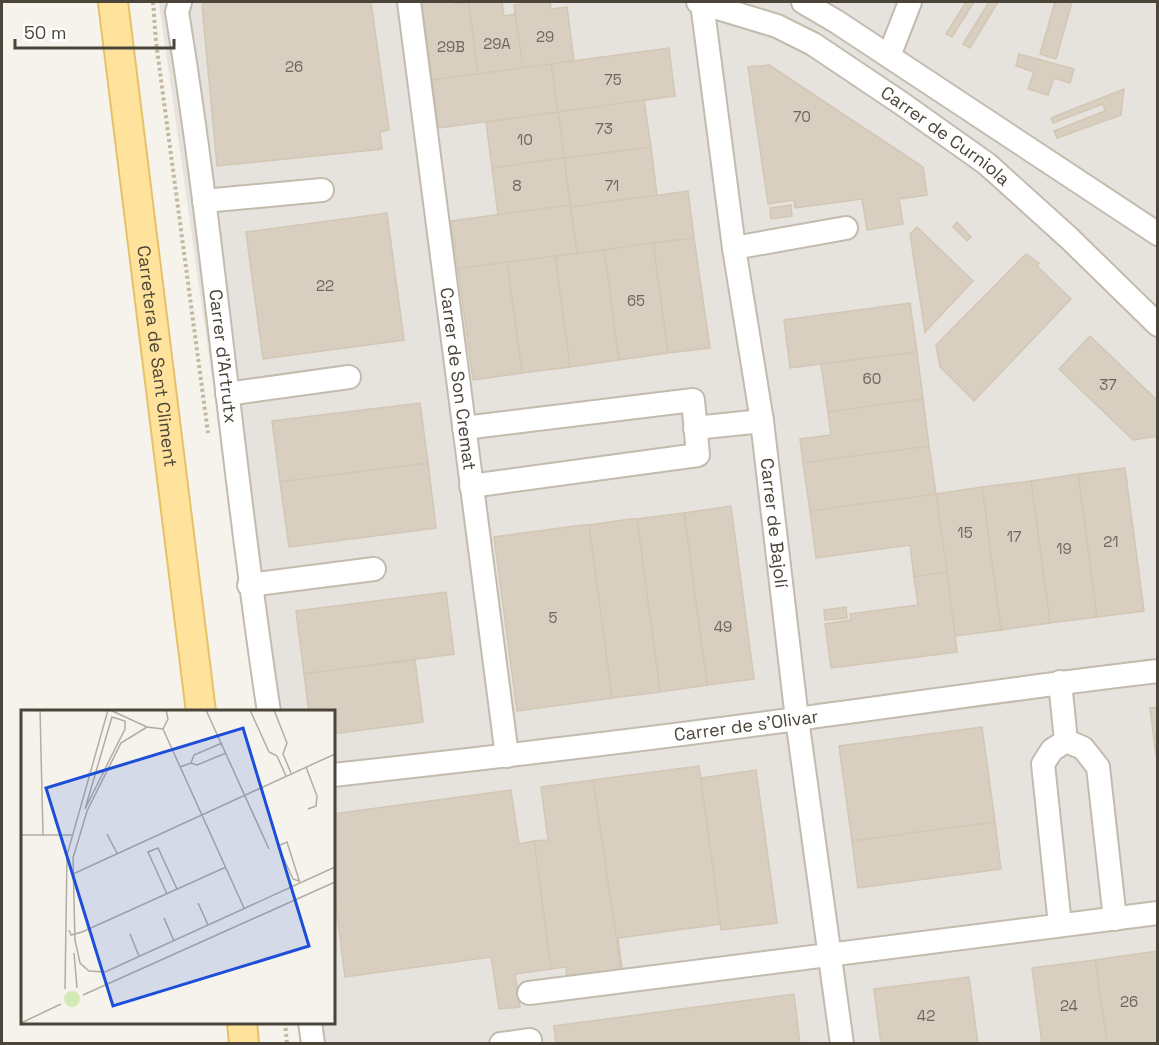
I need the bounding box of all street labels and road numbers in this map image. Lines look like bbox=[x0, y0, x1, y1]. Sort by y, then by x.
street label: Carrer de Curniola bbox=[876, 81, 1015, 190]
street label: Carretera de Sant Climent bbox=[132, 244, 183, 468]
street label: Carrer de Son Cremat bbox=[435, 286, 482, 472]
street label: Carrer d'Artrutx bbox=[204, 288, 243, 425]
street label: Carrer de Bajolí bbox=[755, 457, 794, 590]
street label: Carrer de s'Olivar bbox=[672, 704, 820, 746]

